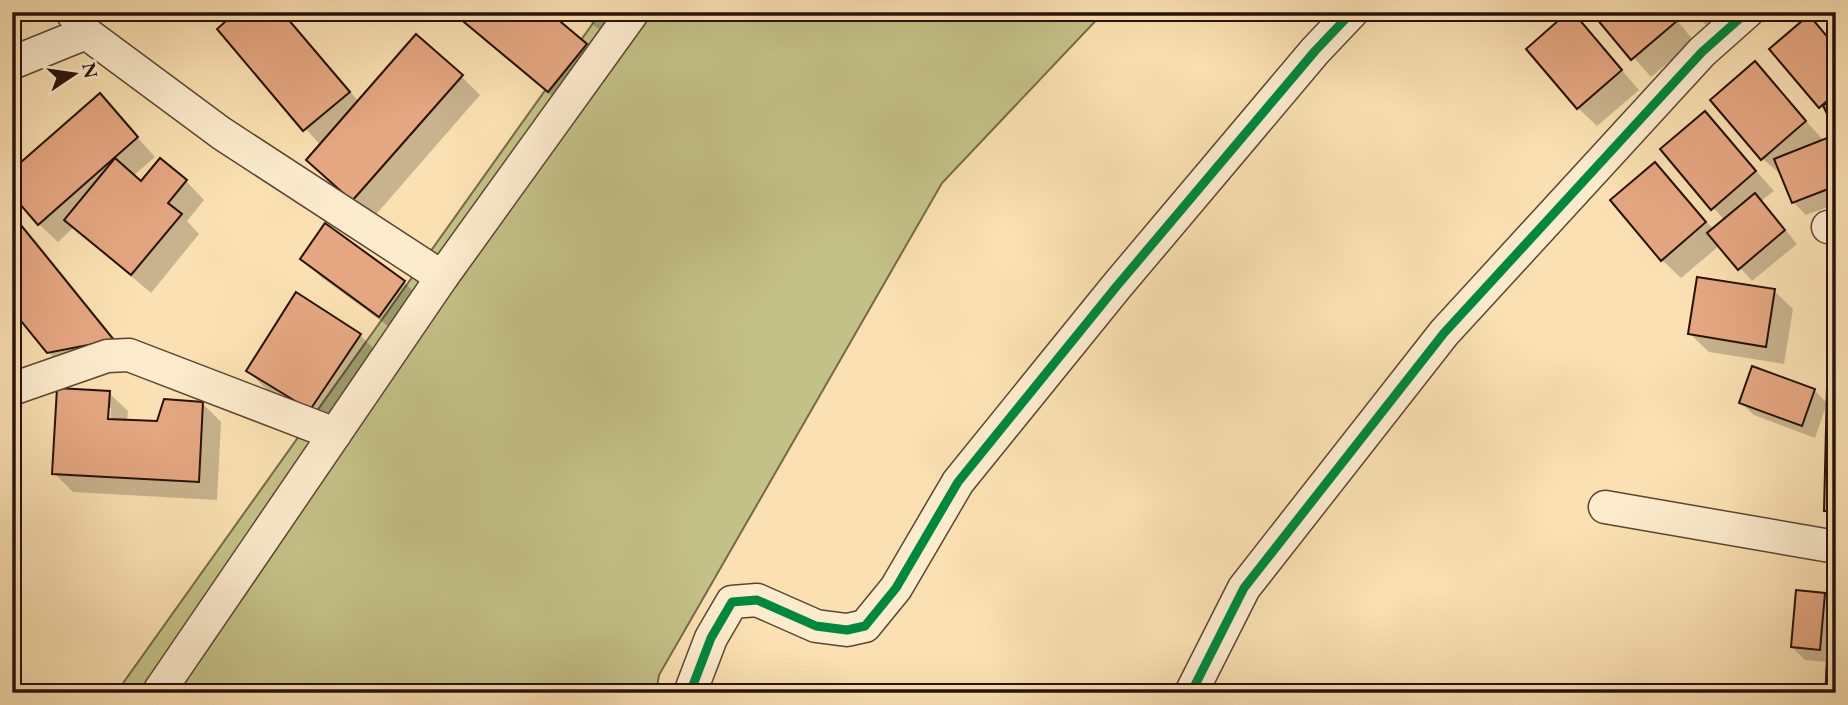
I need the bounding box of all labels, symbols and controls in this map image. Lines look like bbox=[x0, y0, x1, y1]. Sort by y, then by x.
north arrow bbox=[38, 38, 108, 108]
text: N bbox=[76, 60, 104, 81]

